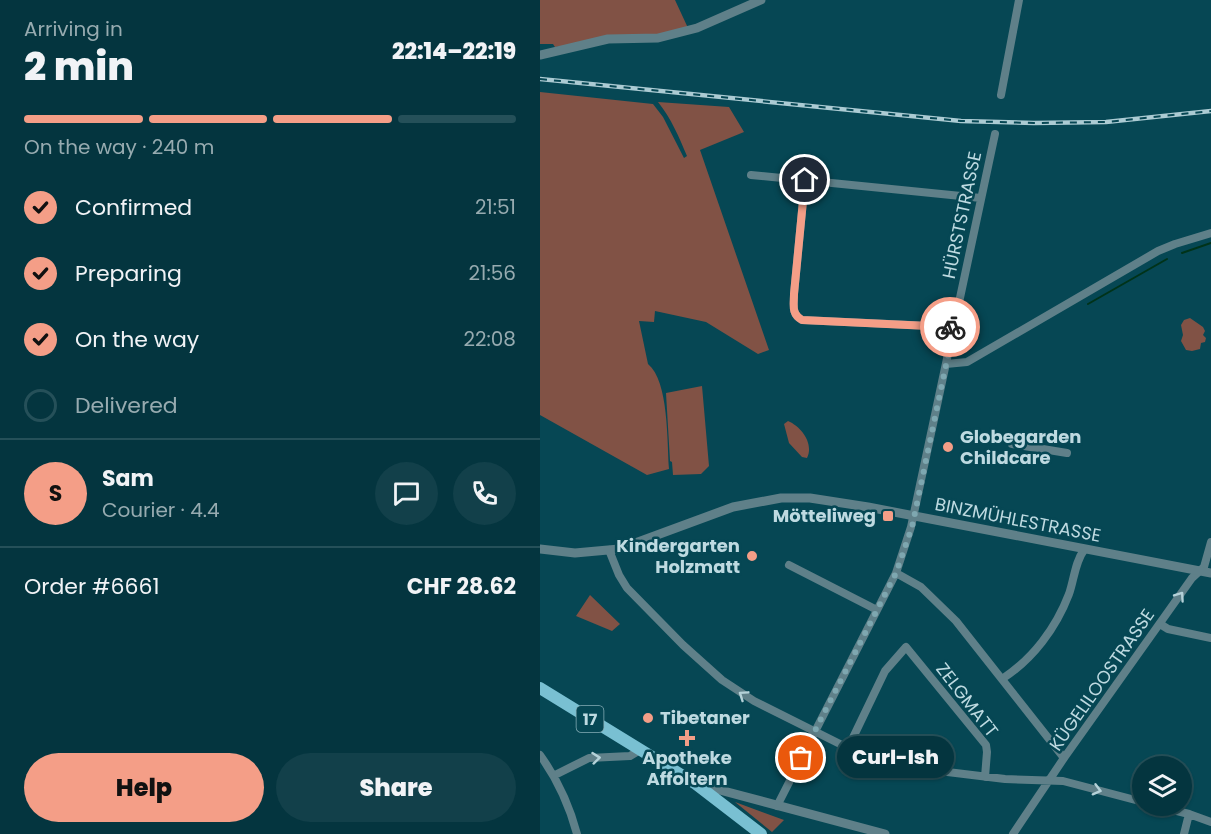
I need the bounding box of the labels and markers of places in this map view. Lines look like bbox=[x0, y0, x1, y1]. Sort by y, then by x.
pin bbox=[779, 154, 830, 205]
place label: Globegarden Childcare bbox=[960, 424, 1081, 470]
marker: Globegarden Childcare bbox=[941, 440, 955, 454]
place label: Mötteliweg bbox=[773, 503, 876, 528]
marker: Mötteliweg bbox=[881, 509, 895, 523]
place label: Kindergarten Holzmatt bbox=[616, 533, 740, 579]
marker: Kindergarten Holzmatt bbox=[745, 549, 759, 563]
place label: Tibetaner bbox=[660, 705, 750, 730]
marker: Tibetaner bbox=[641, 711, 655, 725]
marker: Apotheke Affoltern bbox=[680, 731, 694, 745]
pin bbox=[775, 732, 826, 783]
callout: Curl-Ish bbox=[837, 737, 954, 779]
place label: Apotheke Affoltern bbox=[642, 745, 732, 791]

